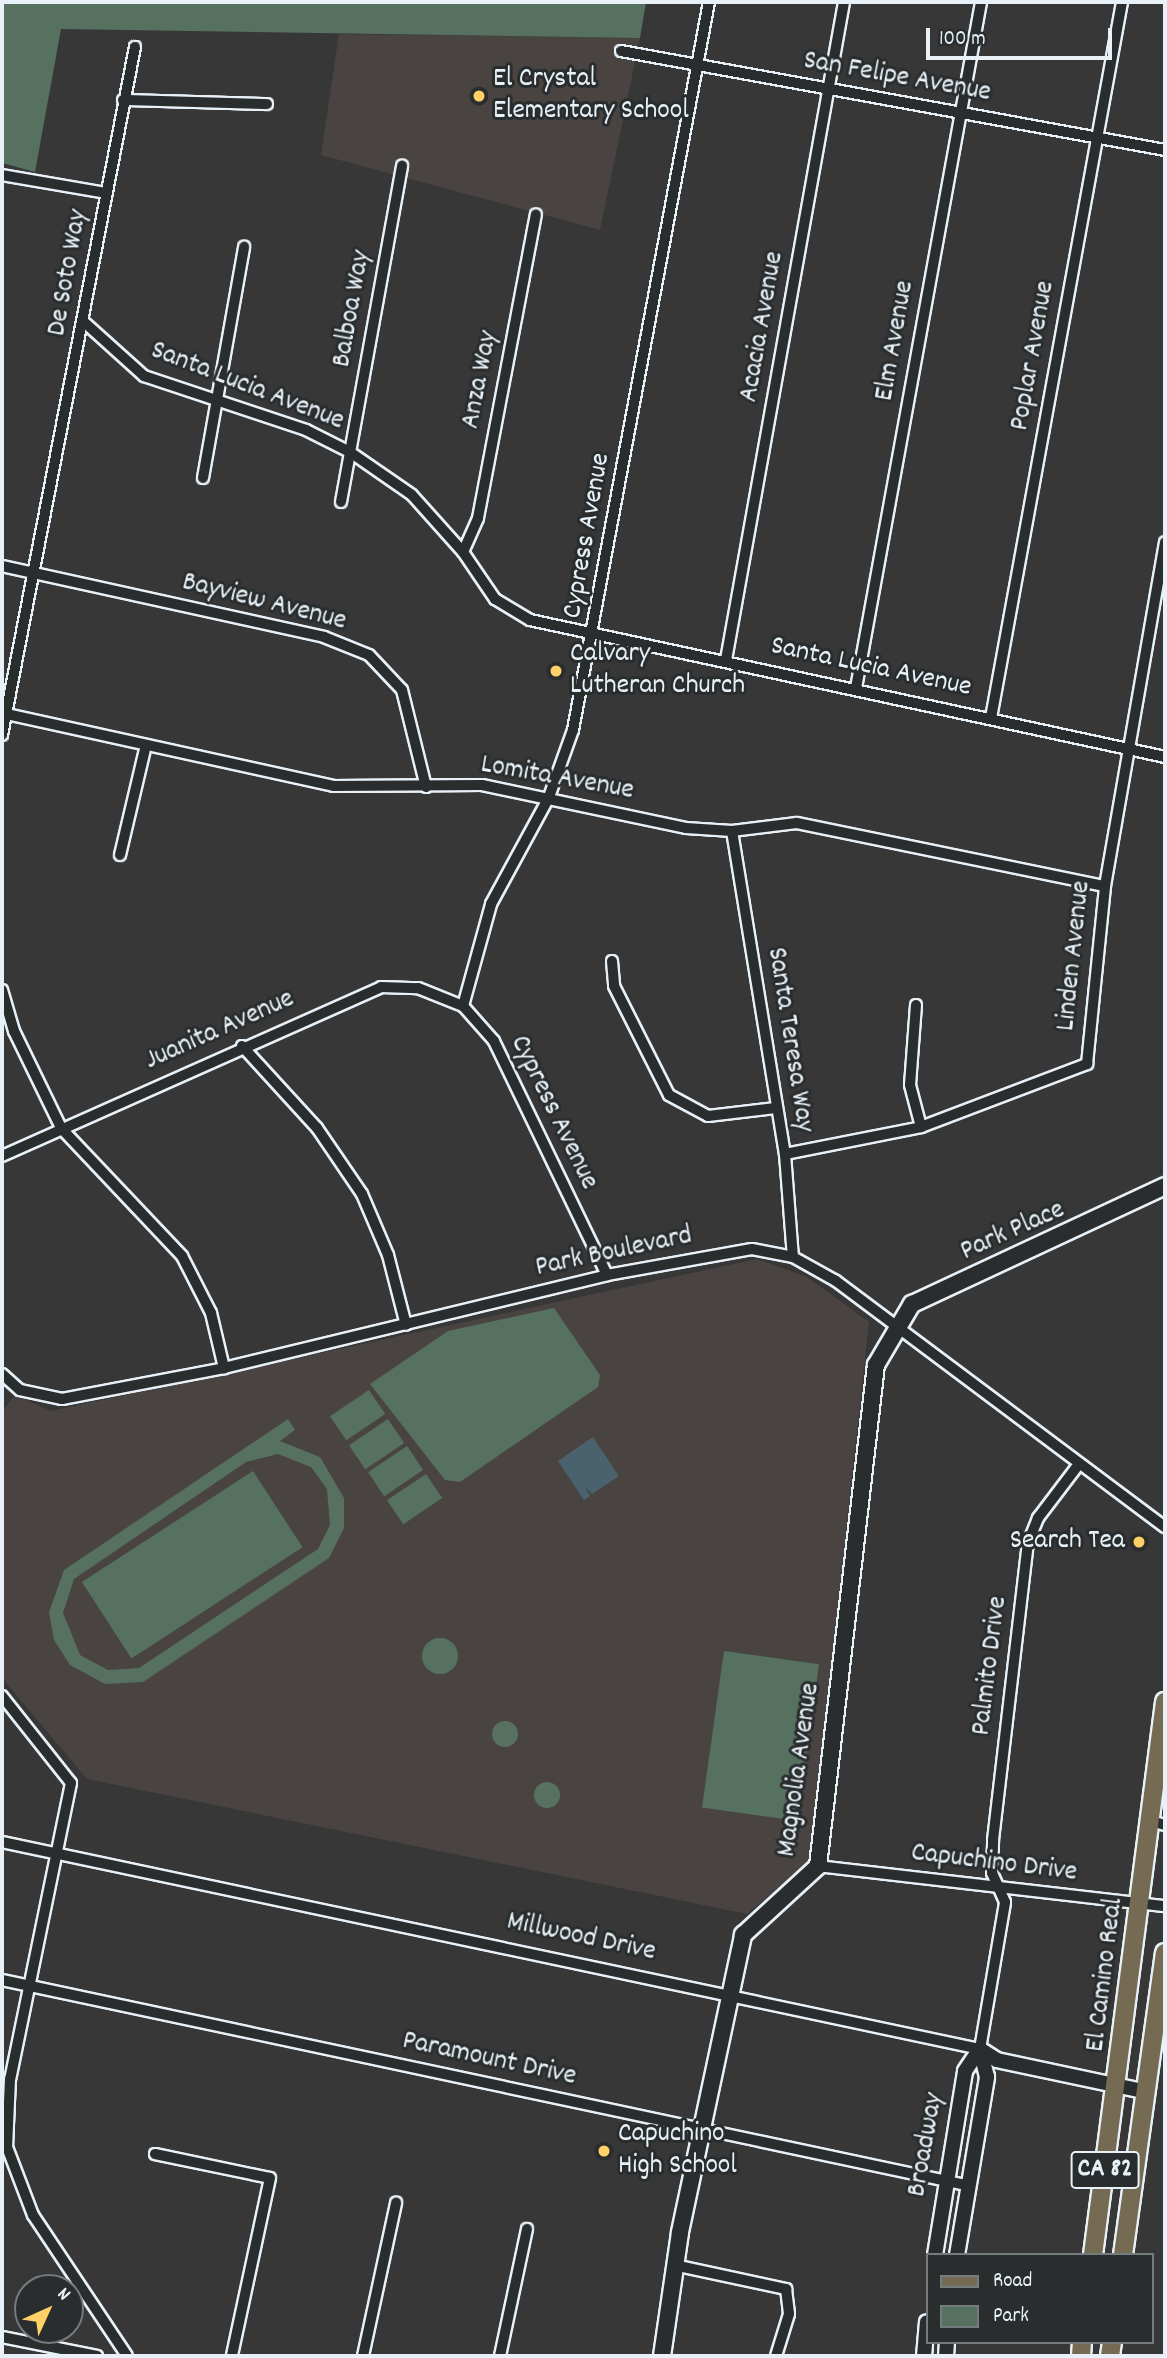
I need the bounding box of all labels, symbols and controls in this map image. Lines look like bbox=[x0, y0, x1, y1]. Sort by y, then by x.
scale bar bbox=[929, 14, 1114, 58]
text: 100 m bbox=[939, 25, 986, 55]
street label: San Felipe Avenue bbox=[801, 45, 993, 111]
place label: El Crystal Elementary School bbox=[493, 63, 689, 129]
marker: El Crystal Elementary School bbox=[471, 88, 487, 104]
street label: De Soto Way bbox=[41, 207, 97, 339]
street label: Balboa Way bbox=[326, 248, 380, 370]
street label: Acacia Avenue bbox=[733, 249, 793, 405]
street label: Elm Avenue bbox=[869, 278, 923, 404]
street label: Poplar Avenue bbox=[1004, 279, 1064, 433]
street label: Anza Way bbox=[455, 328, 507, 432]
street label: Santa Lucia Avenue bbox=[146, 335, 348, 439]
street label: Cypress Avenue bbox=[557, 451, 619, 621]
street label: Bayview Avenue bbox=[178, 566, 350, 640]
street label: Santa Lucia Avenue bbox=[768, 630, 974, 706]
place label: Calvary Lutheran Church bbox=[570, 638, 745, 704]
marker: Calvary Lutheran Church bbox=[548, 663, 564, 679]
street label: Lomita Avenue bbox=[478, 749, 636, 809]
street label: Linden Avenue bbox=[1050, 879, 1100, 1033]
street label: Santa Teresa Way bbox=[758, 945, 820, 1135]
street label: Juanita Avenue bbox=[140, 983, 300, 1079]
street label: Cypress Avenue bbox=[501, 1030, 605, 1196]
street label: Park Place bbox=[956, 1194, 1070, 1270]
street label: Park Boulevard bbox=[533, 1220, 695, 1286]
place label: Search Tea bbox=[1010, 1525, 1125, 1559]
marker: Search Tea bbox=[1131, 1534, 1147, 1550]
street label: Palmito Drive bbox=[966, 1594, 1016, 1738]
street label: Magnolia Avenue bbox=[771, 1681, 829, 1859]
street label: Capuchino Drive bbox=[909, 1837, 1079, 1891]
street label: El Camino Real bbox=[1080, 1896, 1132, 2054]
street label: Millwood Drive bbox=[504, 1906, 658, 1970]
street label: Paramount Drive bbox=[399, 2025, 579, 2095]
street label: Broadway bbox=[901, 2090, 953, 2200]
place label: Capuchino High School bbox=[618, 2118, 737, 2184]
marker: Capuchino High School bbox=[596, 2143, 612, 2159]
road number: CA 82 bbox=[1070, 2148, 1140, 2192]
legend bbox=[926, 2253, 1153, 2344]
text: Road bbox=[993, 2267, 1032, 2297]
north arrow bbox=[14, 2274, 84, 2344]
text: N bbox=[50, 2282, 76, 2308]
text: Park bbox=[993, 2302, 1029, 2332]

